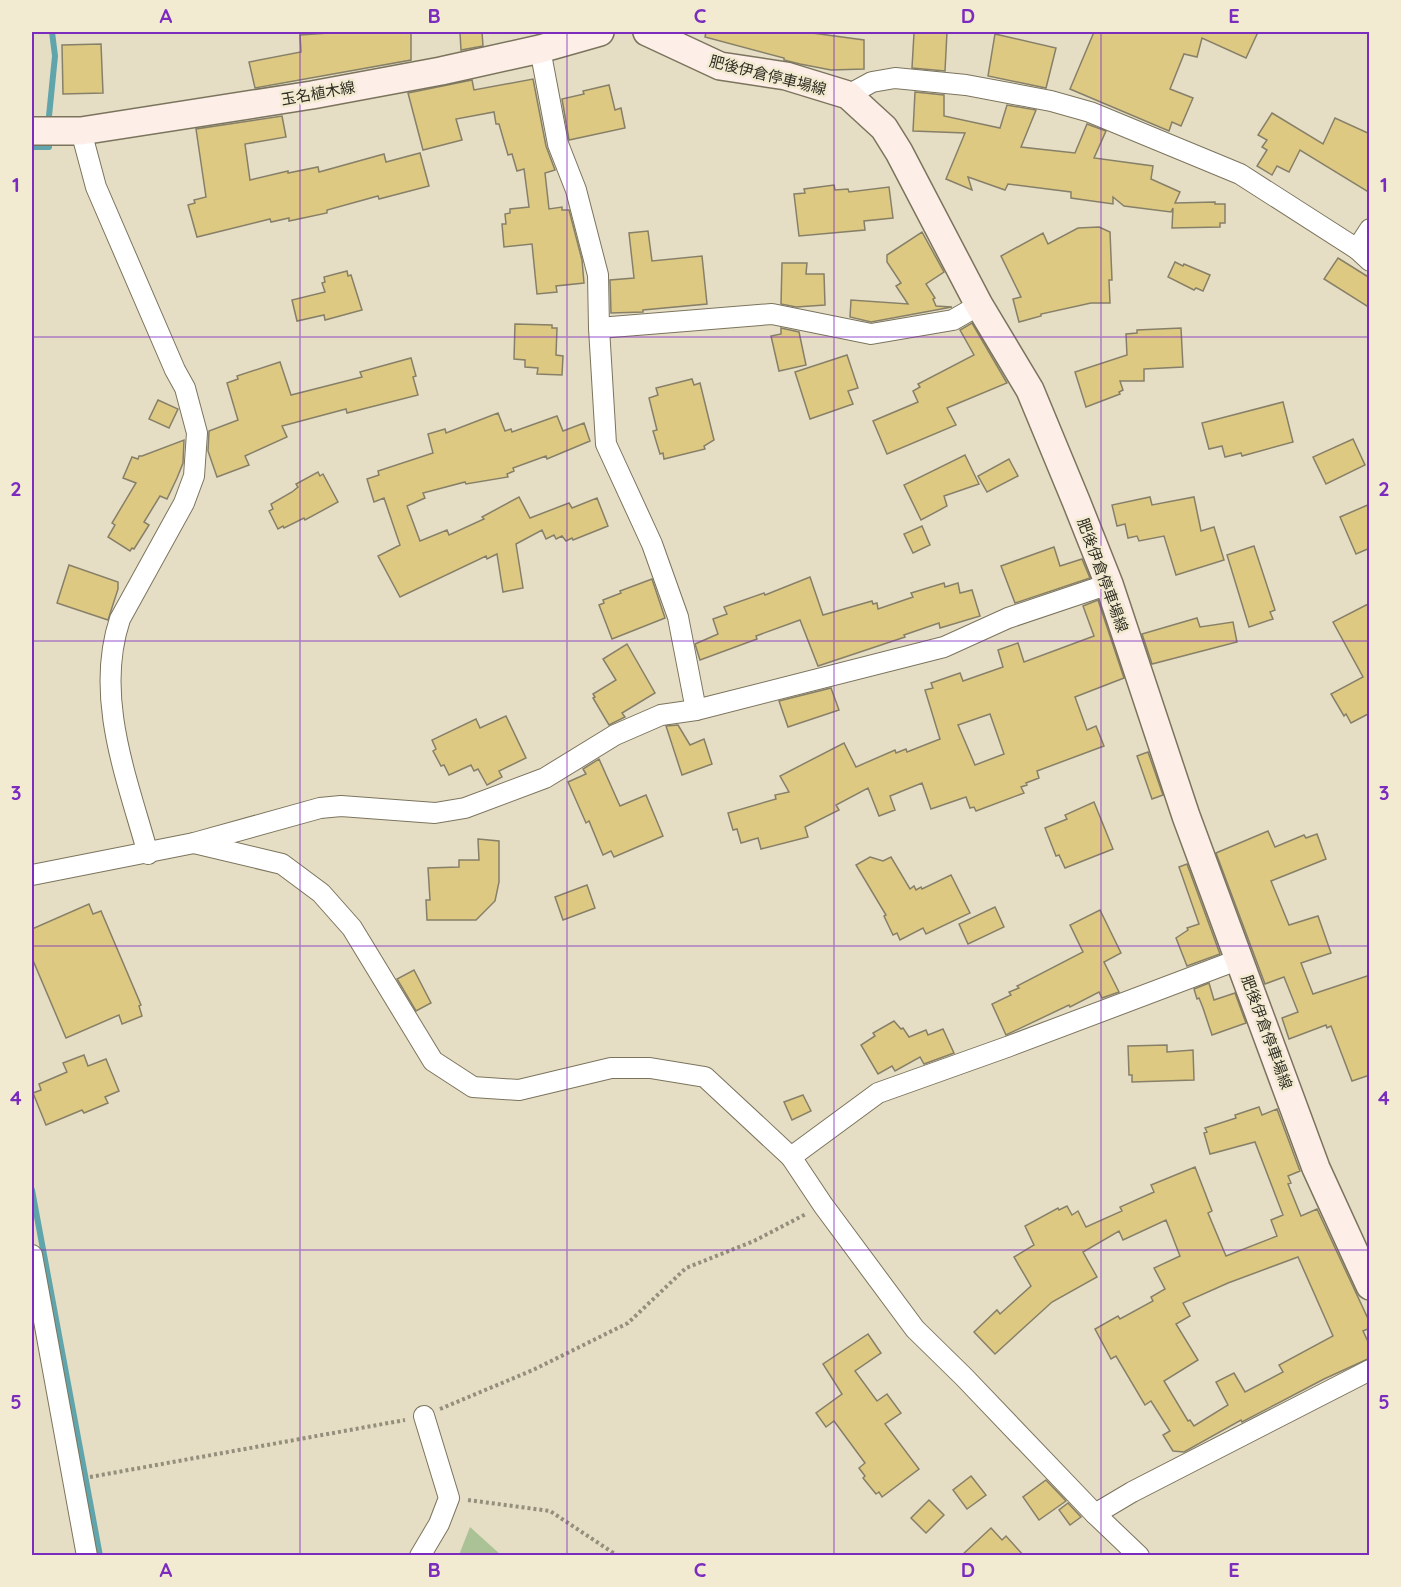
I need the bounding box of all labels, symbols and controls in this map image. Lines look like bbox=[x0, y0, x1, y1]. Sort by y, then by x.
text: A bbox=[160, 3, 173, 28]
text: B bbox=[427, 3, 441, 28]
text: C bbox=[694, 3, 707, 28]
text: D bbox=[961, 3, 975, 28]
text: E bbox=[1228, 3, 1240, 28]
street label: 肥後伊倉停車場線 bbox=[707, 51, 829, 99]
street label: 玉名植木線 bbox=[279, 77, 357, 109]
text: 1 bbox=[12, 172, 20, 197]
text: 1 bbox=[1380, 172, 1388, 197]
text: 2 bbox=[10, 476, 22, 501]
text: 2 bbox=[1378, 476, 1390, 501]
street label: 肥後伊倉停車場線 bbox=[1074, 515, 1132, 635]
text: 3 bbox=[11, 780, 21, 805]
text: 3 bbox=[1379, 780, 1389, 805]
street label: 肥後伊倉停車場線 bbox=[1238, 972, 1296, 1092]
text: 4 bbox=[10, 1085, 22, 1110]
text: 4 bbox=[1378, 1085, 1390, 1110]
text: 5 bbox=[10, 1389, 22, 1414]
text: 5 bbox=[1378, 1389, 1390, 1414]
text: A bbox=[160, 1557, 173, 1582]
text: B bbox=[427, 1557, 441, 1582]
text: C bbox=[694, 1557, 707, 1582]
text: D bbox=[961, 1557, 975, 1582]
text: E bbox=[1228, 1557, 1240, 1582]

